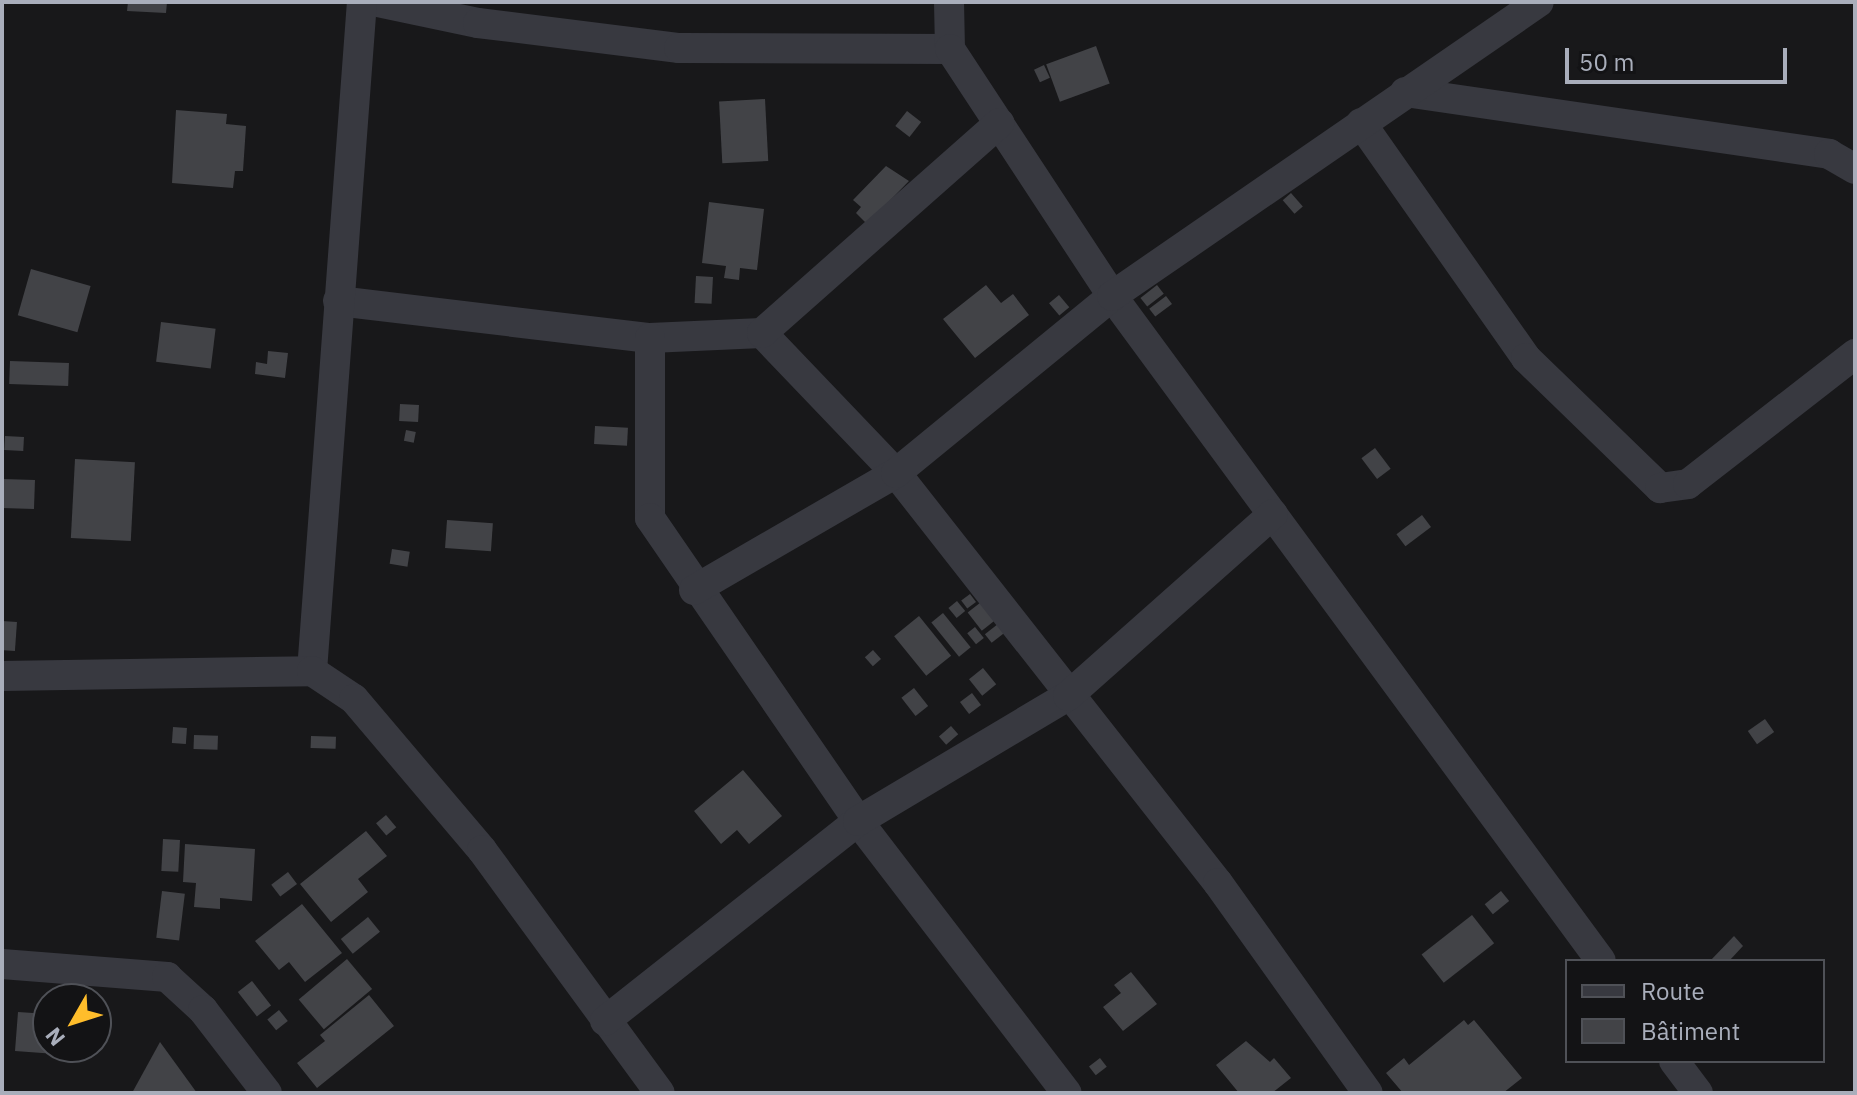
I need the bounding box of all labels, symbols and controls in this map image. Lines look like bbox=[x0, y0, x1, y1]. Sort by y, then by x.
scale bar bbox=[1569, 32, 1791, 82]
text: 50 m bbox=[1579, 46, 1634, 78]
legend bbox=[1565, 959, 1825, 1063]
text: Route bbox=[1641, 975, 1705, 1007]
north arrow bbox=[32, 983, 112, 1063]
text: Bâtiment bbox=[1641, 1015, 1740, 1047]
text: N bbox=[38, 1022, 71, 1052]

